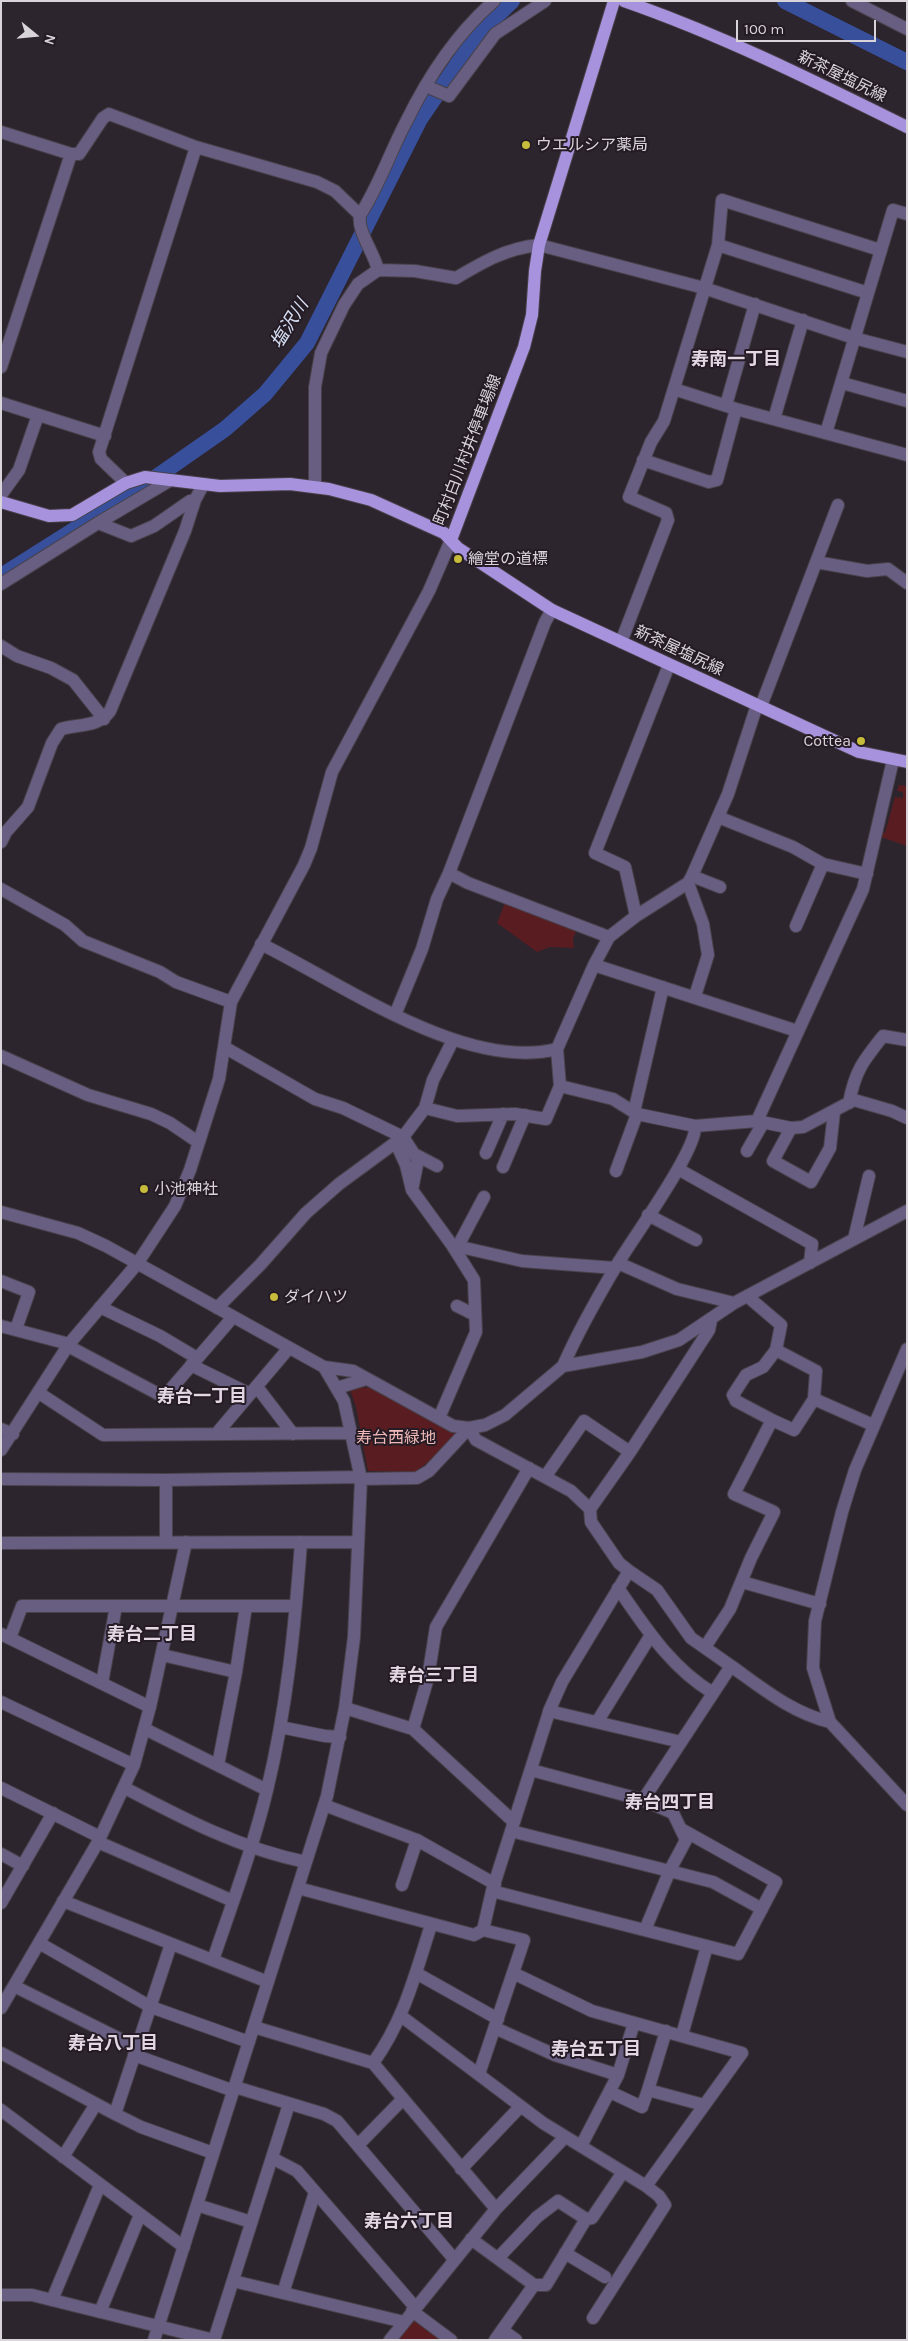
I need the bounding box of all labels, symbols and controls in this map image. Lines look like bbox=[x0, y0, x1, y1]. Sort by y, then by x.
north arrow bbox=[10, 10, 60, 60]
scale bar bbox=[738, 10, 878, 42]
text: 100 m bbox=[744, 20, 784, 38]
text: N bbox=[40, 32, 59, 47]
street label: 新茶屋塩尻線 bbox=[795, 47, 889, 107]
place label: ウエルシア薬局 bbox=[536, 135, 648, 155]
marker: ウエルシア薬局 bbox=[520, 139, 532, 151]
water label: 塩沢川 bbox=[267, 295, 313, 353]
district label: 寿南一丁目 bbox=[691, 349, 781, 371]
street label: 町村白川村井停車場線 bbox=[430, 372, 506, 528]
place label: 繪堂の道標 bbox=[468, 549, 548, 569]
marker: 繪堂の道標 bbox=[452, 553, 464, 565]
street label: 新茶屋塩尻線 bbox=[631, 622, 727, 680]
place label: Cottea bbox=[803, 731, 851, 751]
marker: Cottea bbox=[855, 735, 867, 747]
place label: 小池神社 bbox=[154, 1179, 218, 1199]
marker: 小池神社 bbox=[138, 1183, 150, 1195]
place label: ダイハツ bbox=[284, 1287, 348, 1307]
marker: ダイハツ bbox=[268, 1291, 280, 1303]
district label: 寿台一丁目 bbox=[157, 1386, 247, 1408]
park label: 寿台西緑地 bbox=[356, 1428, 436, 1448]
district label: 寿台二丁目 bbox=[107, 1624, 197, 1646]
district label: 寿台三丁目 bbox=[389, 1665, 479, 1687]
district label: 寿台四丁目 bbox=[625, 1792, 715, 1814]
district label: 寿台八丁目 bbox=[68, 2033, 158, 2055]
district label: 寿台五丁目 bbox=[551, 2039, 641, 2061]
district label: 寿台六丁目 bbox=[364, 2211, 454, 2233]

